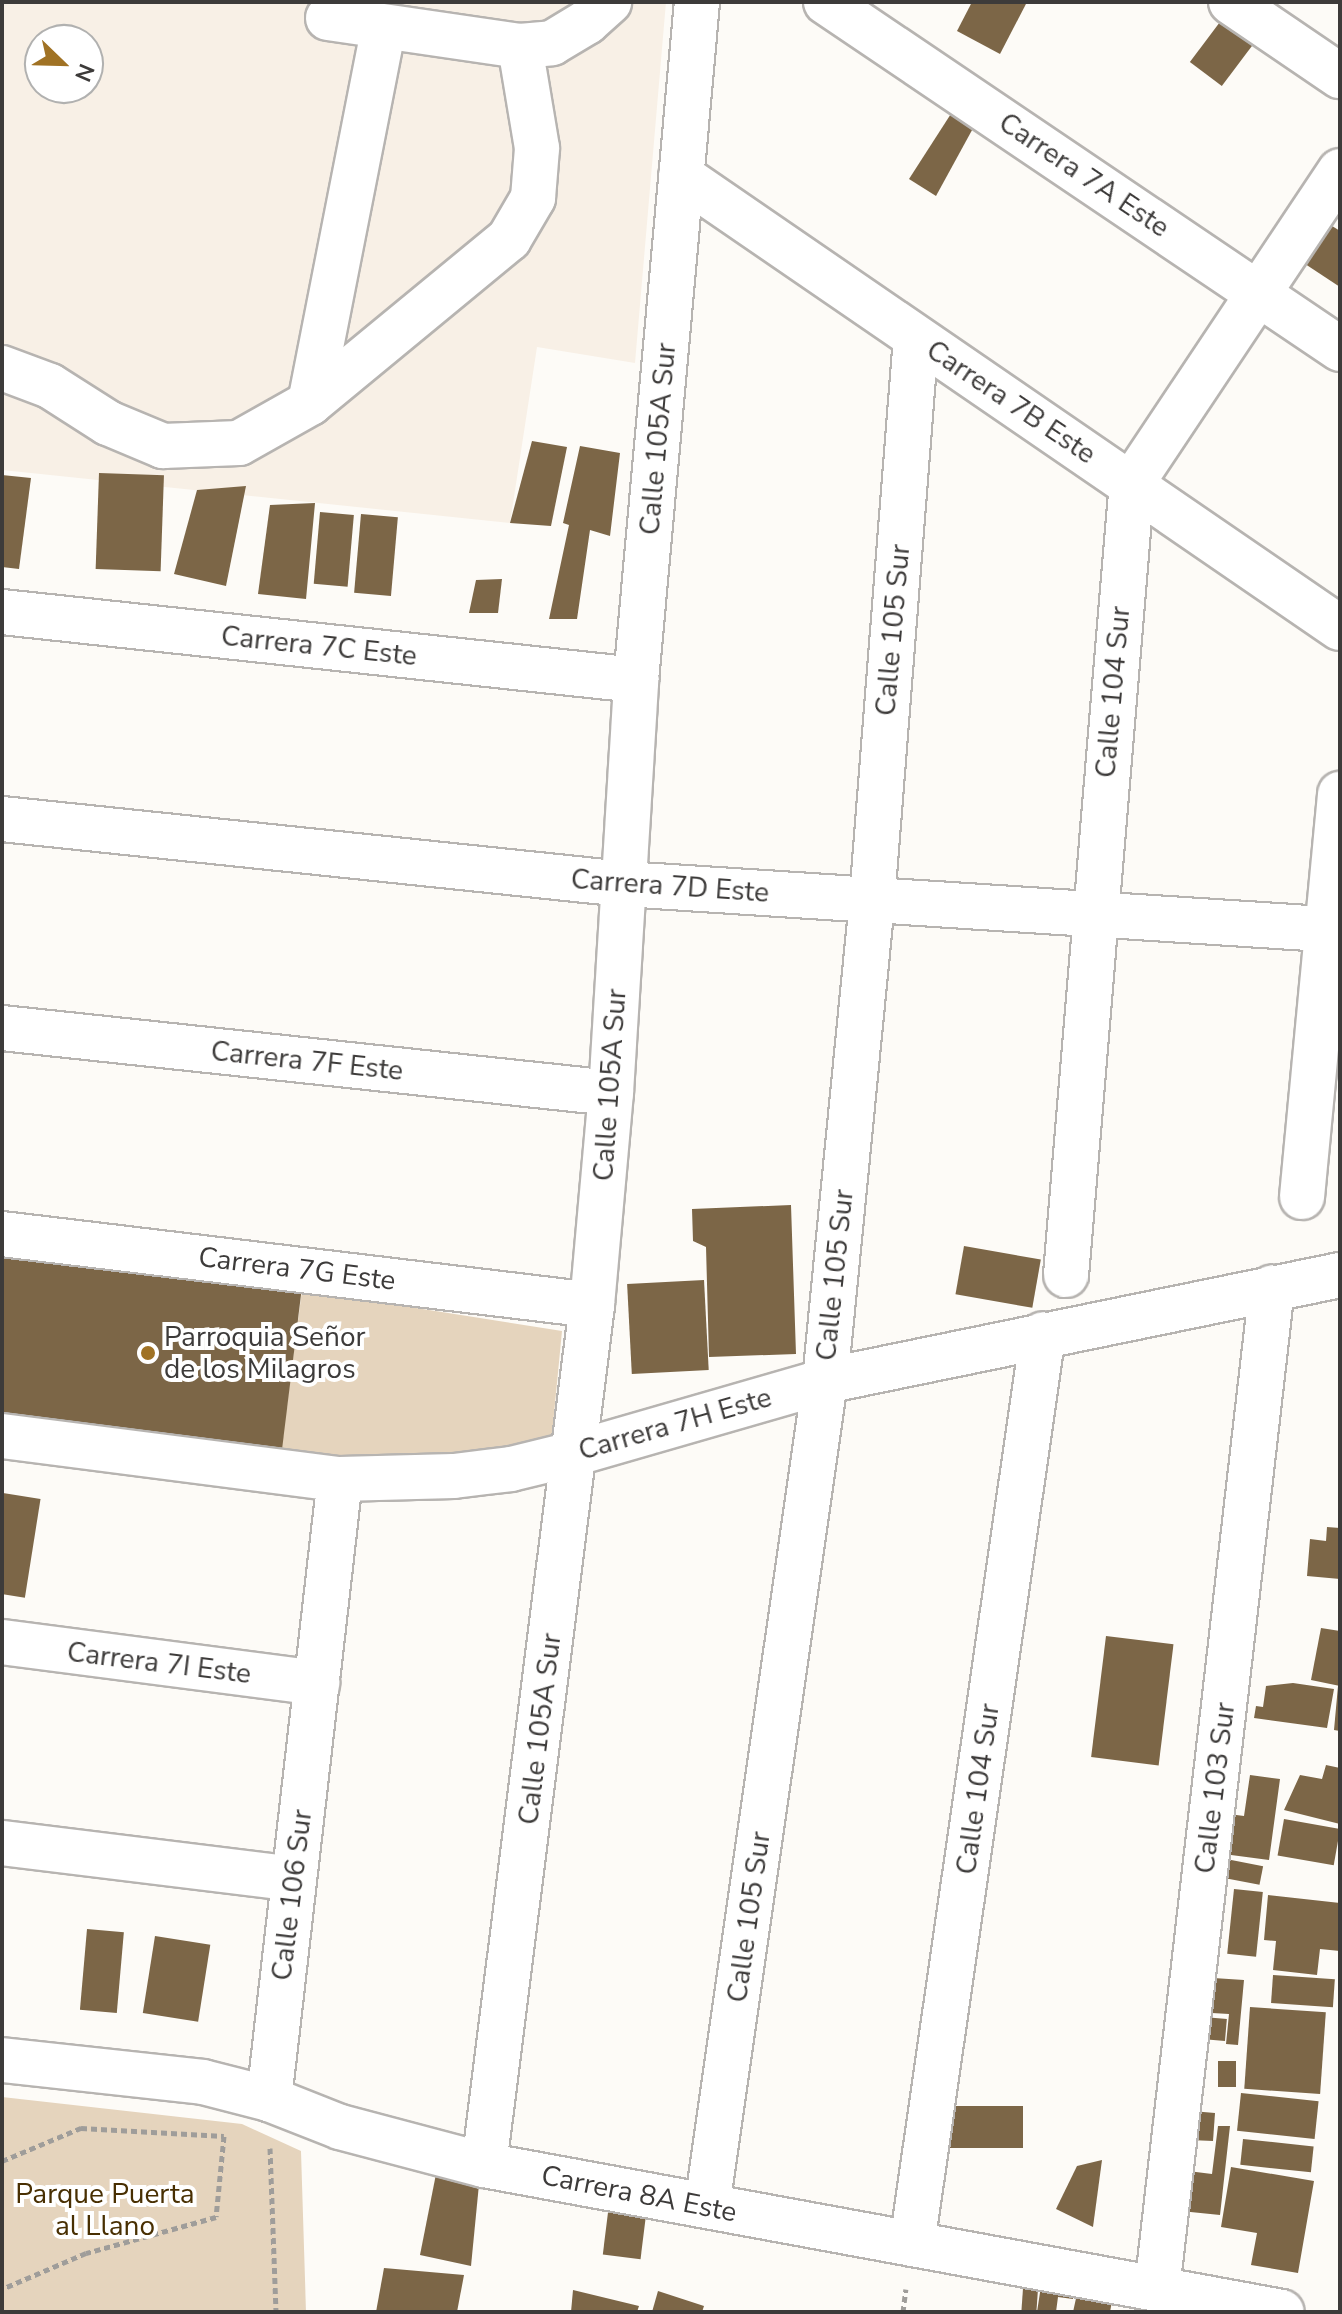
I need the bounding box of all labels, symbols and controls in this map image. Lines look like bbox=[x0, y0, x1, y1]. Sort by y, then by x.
north arrow bbox=[24, 24, 104, 104]
text: N bbox=[67, 59, 101, 86]
street label: Carrera 7A Este bbox=[992, 106, 1176, 244]
street label: Carrera 7B Este bbox=[920, 333, 1102, 471]
street label: Calle 105A Sur bbox=[633, 342, 683, 536]
street label: Calle 105 Sur bbox=[869, 543, 917, 717]
street label: Calle 104 Sur bbox=[1089, 605, 1137, 779]
street label: Carrera 7C Este bbox=[219, 619, 419, 673]
street label: Carrera 7D Este bbox=[570, 862, 770, 910]
street label: Calle 105A Sur bbox=[587, 988, 633, 1182]
street label: Carrera 7F Este bbox=[209, 1034, 405, 1088]
street label: Calle 105 Sur bbox=[809, 1188, 861, 1362]
street label: Carrera 7G Este bbox=[197, 1240, 397, 1298]
place label: Parroquia Señor de los Milagros bbox=[164, 1320, 366, 1386]
marker: Parroquia Señor de los Milagros bbox=[139, 1344, 157, 1362]
street label: Carrera 7H Este bbox=[575, 1380, 775, 1468]
street label: Calle 105A Sur bbox=[512, 1631, 568, 1827]
street label: Carrera 7I Este bbox=[65, 1635, 253, 1691]
street label: Calle 103 Sur bbox=[1188, 1700, 1242, 1876]
street label: Calle 104 Sur bbox=[949, 1701, 1007, 1877]
street label: Calle 106 Sur bbox=[265, 1807, 319, 1983]
street label: Calle 105 Sur bbox=[720, 1829, 778, 2005]
street label: Carrera 8A Este bbox=[538, 2159, 740, 2229]
park label: Parque Puerta al Llano bbox=[15, 2177, 195, 2243]

